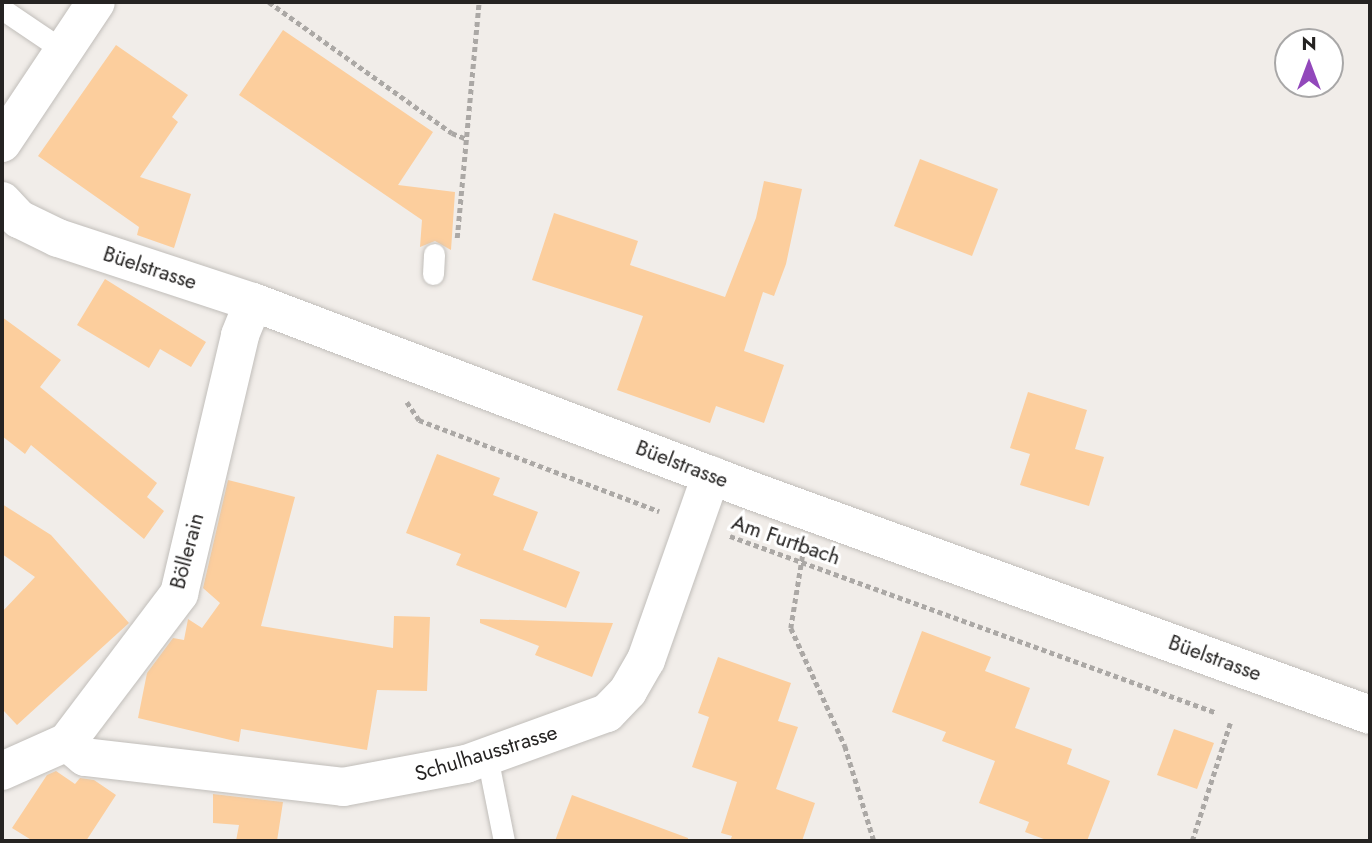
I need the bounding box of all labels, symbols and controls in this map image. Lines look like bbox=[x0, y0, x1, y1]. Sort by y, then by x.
north arrow bbox=[1274, 28, 1344, 98]
text: N bbox=[1301, 30, 1317, 57]
street label: Büelstrasse bbox=[100, 241, 200, 295]
street label: Büelstrasse bbox=[632, 435, 732, 493]
street label: Böllerain bbox=[165, 510, 209, 592]
street label: Am Furtbach bbox=[728, 510, 844, 570]
street label: Büelstrasse bbox=[1165, 630, 1265, 686]
street label: Schulhausstrasse bbox=[412, 719, 560, 787]

